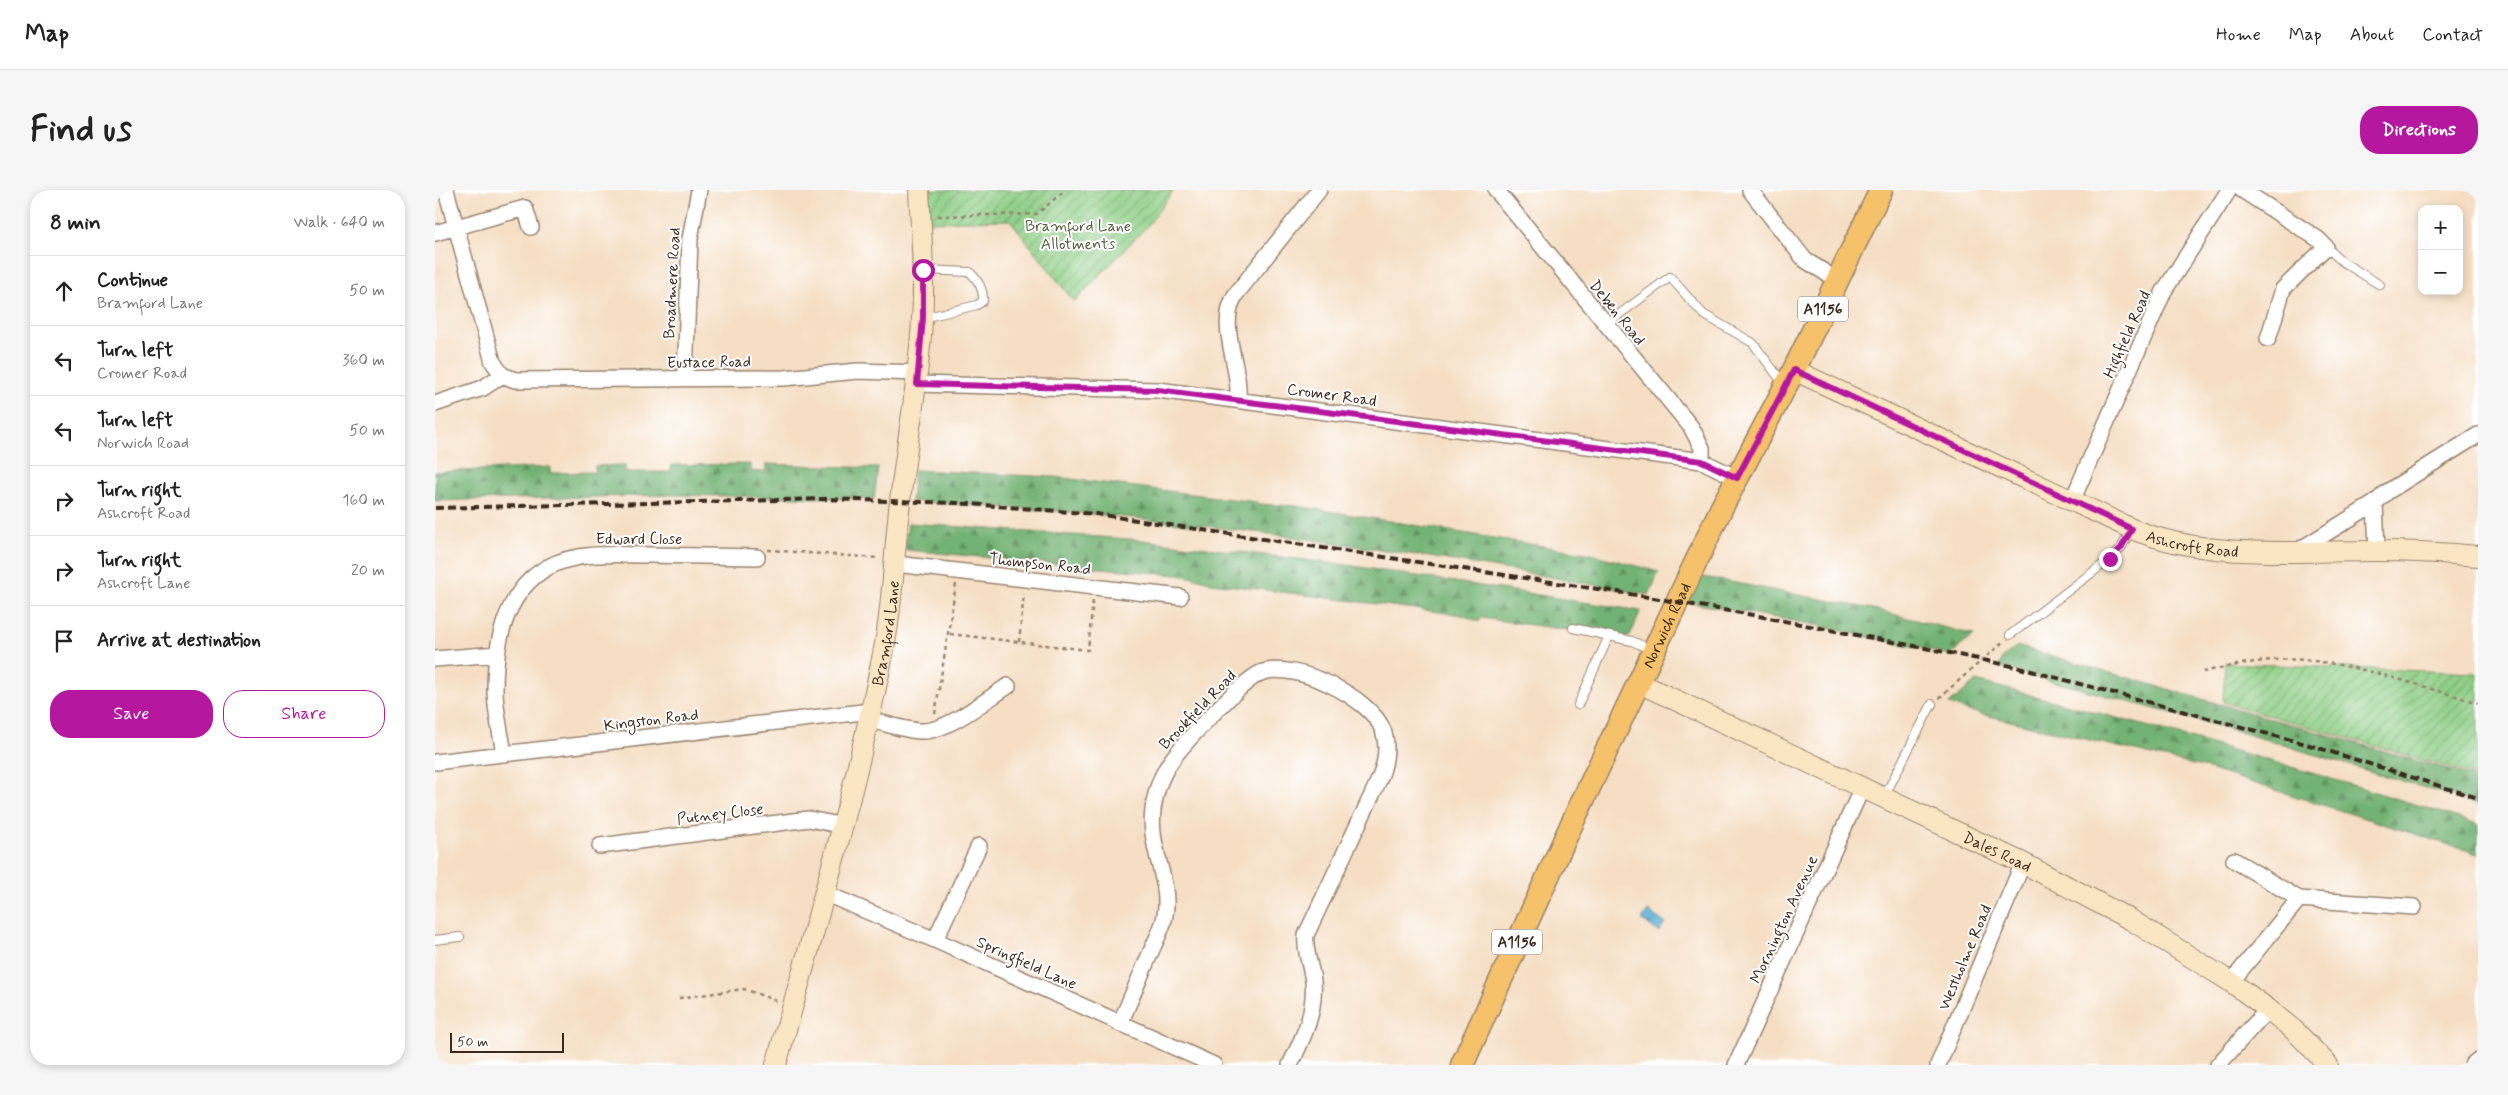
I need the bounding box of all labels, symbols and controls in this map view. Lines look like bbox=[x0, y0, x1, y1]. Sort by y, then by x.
text: Map bbox=[25, 19, 69, 50]
text: Home bbox=[2216, 23, 2261, 47]
text: Map bbox=[2289, 23, 2322, 47]
text: About bbox=[2350, 23, 2394, 47]
text: Contact bbox=[2422, 23, 2483, 47]
button: Directions bbox=[2360, 106, 2478, 154]
text: Find us bbox=[30, 107, 132, 153]
map controls bbox=[2418, 205, 2463, 295]
button: + bbox=[2418, 205, 2463, 250]
text: 8 min bbox=[50, 209, 101, 237]
text: Walk · 640 m bbox=[294, 212, 385, 233]
park label: Bramford Lane Allotments bbox=[1025, 216, 1131, 255]
street label: Broadmere Road bbox=[659, 227, 686, 339]
button: − bbox=[2418, 250, 2463, 295]
route start bbox=[912, 259, 935, 282]
text: Continue bbox=[97, 268, 168, 293]
street label: Deben Road bbox=[1584, 276, 1650, 350]
icon: ahead bbox=[50, 277, 78, 305]
text: 50 m bbox=[349, 280, 385, 301]
street label: Highfield Road bbox=[2099, 287, 2157, 382]
text: Bramford Lane bbox=[97, 293, 203, 314]
road number: A1156 bbox=[1798, 296, 1848, 322]
text: Turn left bbox=[97, 338, 173, 363]
icon: left bbox=[50, 347, 78, 375]
text: 360 m bbox=[342, 350, 385, 371]
street label: Eustace Road bbox=[667, 351, 751, 374]
text: Cromer Road bbox=[97, 363, 187, 384]
street label: Cromer Road bbox=[1286, 379, 1378, 412]
text: Turn left bbox=[97, 408, 173, 433]
icon: left bbox=[50, 417, 78, 445]
text: 50 m bbox=[349, 420, 385, 441]
text: Norwich Road bbox=[97, 433, 189, 454]
text: Turn right bbox=[97, 478, 181, 503]
icon: right bbox=[50, 487, 78, 515]
text: 160 m bbox=[342, 490, 385, 511]
text: Ashcroft Road bbox=[97, 503, 190, 524]
street label: Ashcroft Road bbox=[2143, 526, 2239, 563]
street label: Edward Close bbox=[596, 529, 682, 550]
text: Turn right bbox=[97, 548, 181, 573]
route end bbox=[2099, 548, 2122, 571]
street label: Thompson Road bbox=[988, 549, 1092, 580]
icon: right bbox=[50, 557, 78, 585]
text: 20 m bbox=[351, 560, 385, 581]
text: Ashcroft Lane bbox=[97, 573, 190, 594]
street label: Bramford Lane bbox=[868, 580, 905, 688]
street label: Norwich Road bbox=[1638, 580, 1697, 672]
icon: arrive bbox=[50, 627, 78, 655]
text: Arrive at destination bbox=[97, 628, 261, 653]
street label: Brookfield Road bbox=[1155, 666, 1241, 754]
button: Save bbox=[50, 690, 213, 738]
button: Share bbox=[223, 690, 385, 738]
street label: Kingston Road bbox=[603, 704, 700, 738]
street label: Putney Close bbox=[676, 799, 765, 830]
street label: Dales Road bbox=[1959, 827, 2035, 878]
street label: Mornington Avenue bbox=[1745, 852, 1824, 988]
street label: Westholme Road bbox=[1934, 902, 1997, 1014]
road number: A1156 bbox=[1492, 930, 1542, 954]
street label: Springfield Lane bbox=[973, 932, 1080, 996]
scale bar bbox=[450, 1030, 564, 1053]
text: 50 m bbox=[457, 1033, 488, 1051]

